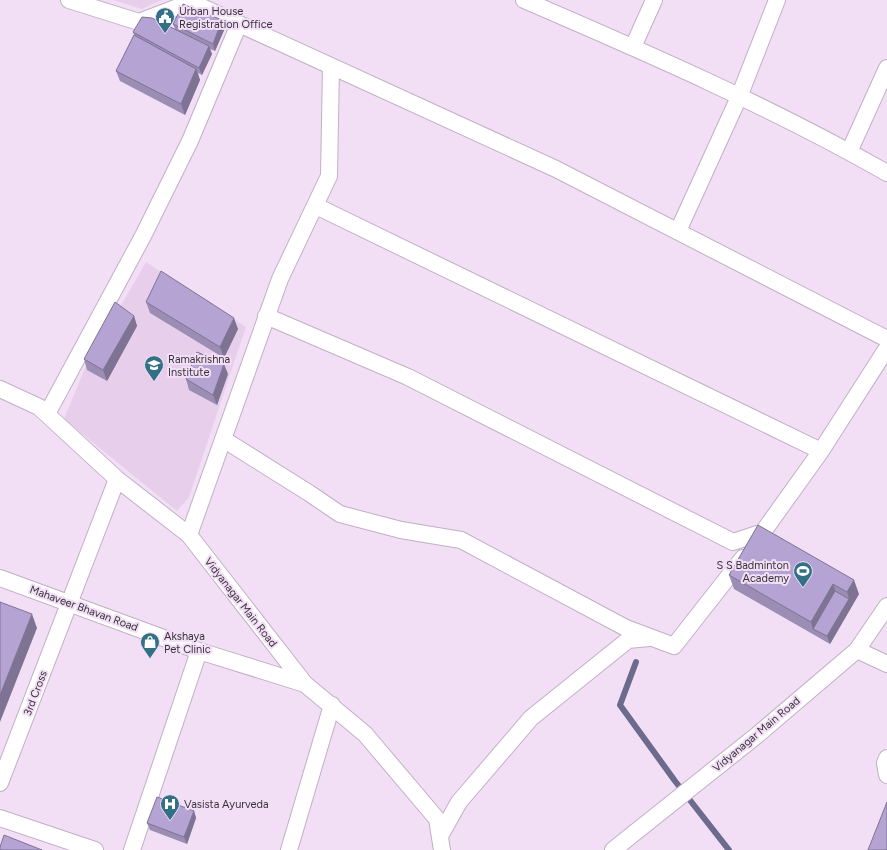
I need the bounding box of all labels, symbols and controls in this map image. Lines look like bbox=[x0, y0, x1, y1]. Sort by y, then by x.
place label: Urban House Registration Office bbox=[179, 5, 273, 31]
public building icon: Urban House Registration Office bbox=[154, 6, 176, 34]
place label: Ramakrishna Institute bbox=[168, 353, 230, 379]
school or university icon: Ramakrishna Institute bbox=[143, 354, 165, 382]
street label: Vidyanagar Main Road bbox=[202, 555, 280, 650]
place label: S S Badminton Academy bbox=[717, 559, 789, 585]
sports icon: S S Badminton Academy bbox=[792, 560, 814, 588]
street label: Mahaveer Bhavan Road bbox=[28, 583, 140, 634]
place label: Akshaya Pet Clinic bbox=[164, 630, 211, 656]
shop icon: Akshaya Pet Clinic bbox=[139, 631, 161, 659]
street label: 3rd Cross bbox=[21, 669, 50, 718]
street label: Vidyanagar Main Road bbox=[710, 694, 803, 775]
hospital icon: Vasista Ayurveda bbox=[159, 793, 181, 821]
place label: Vasista Ayurveda bbox=[184, 798, 269, 811]

